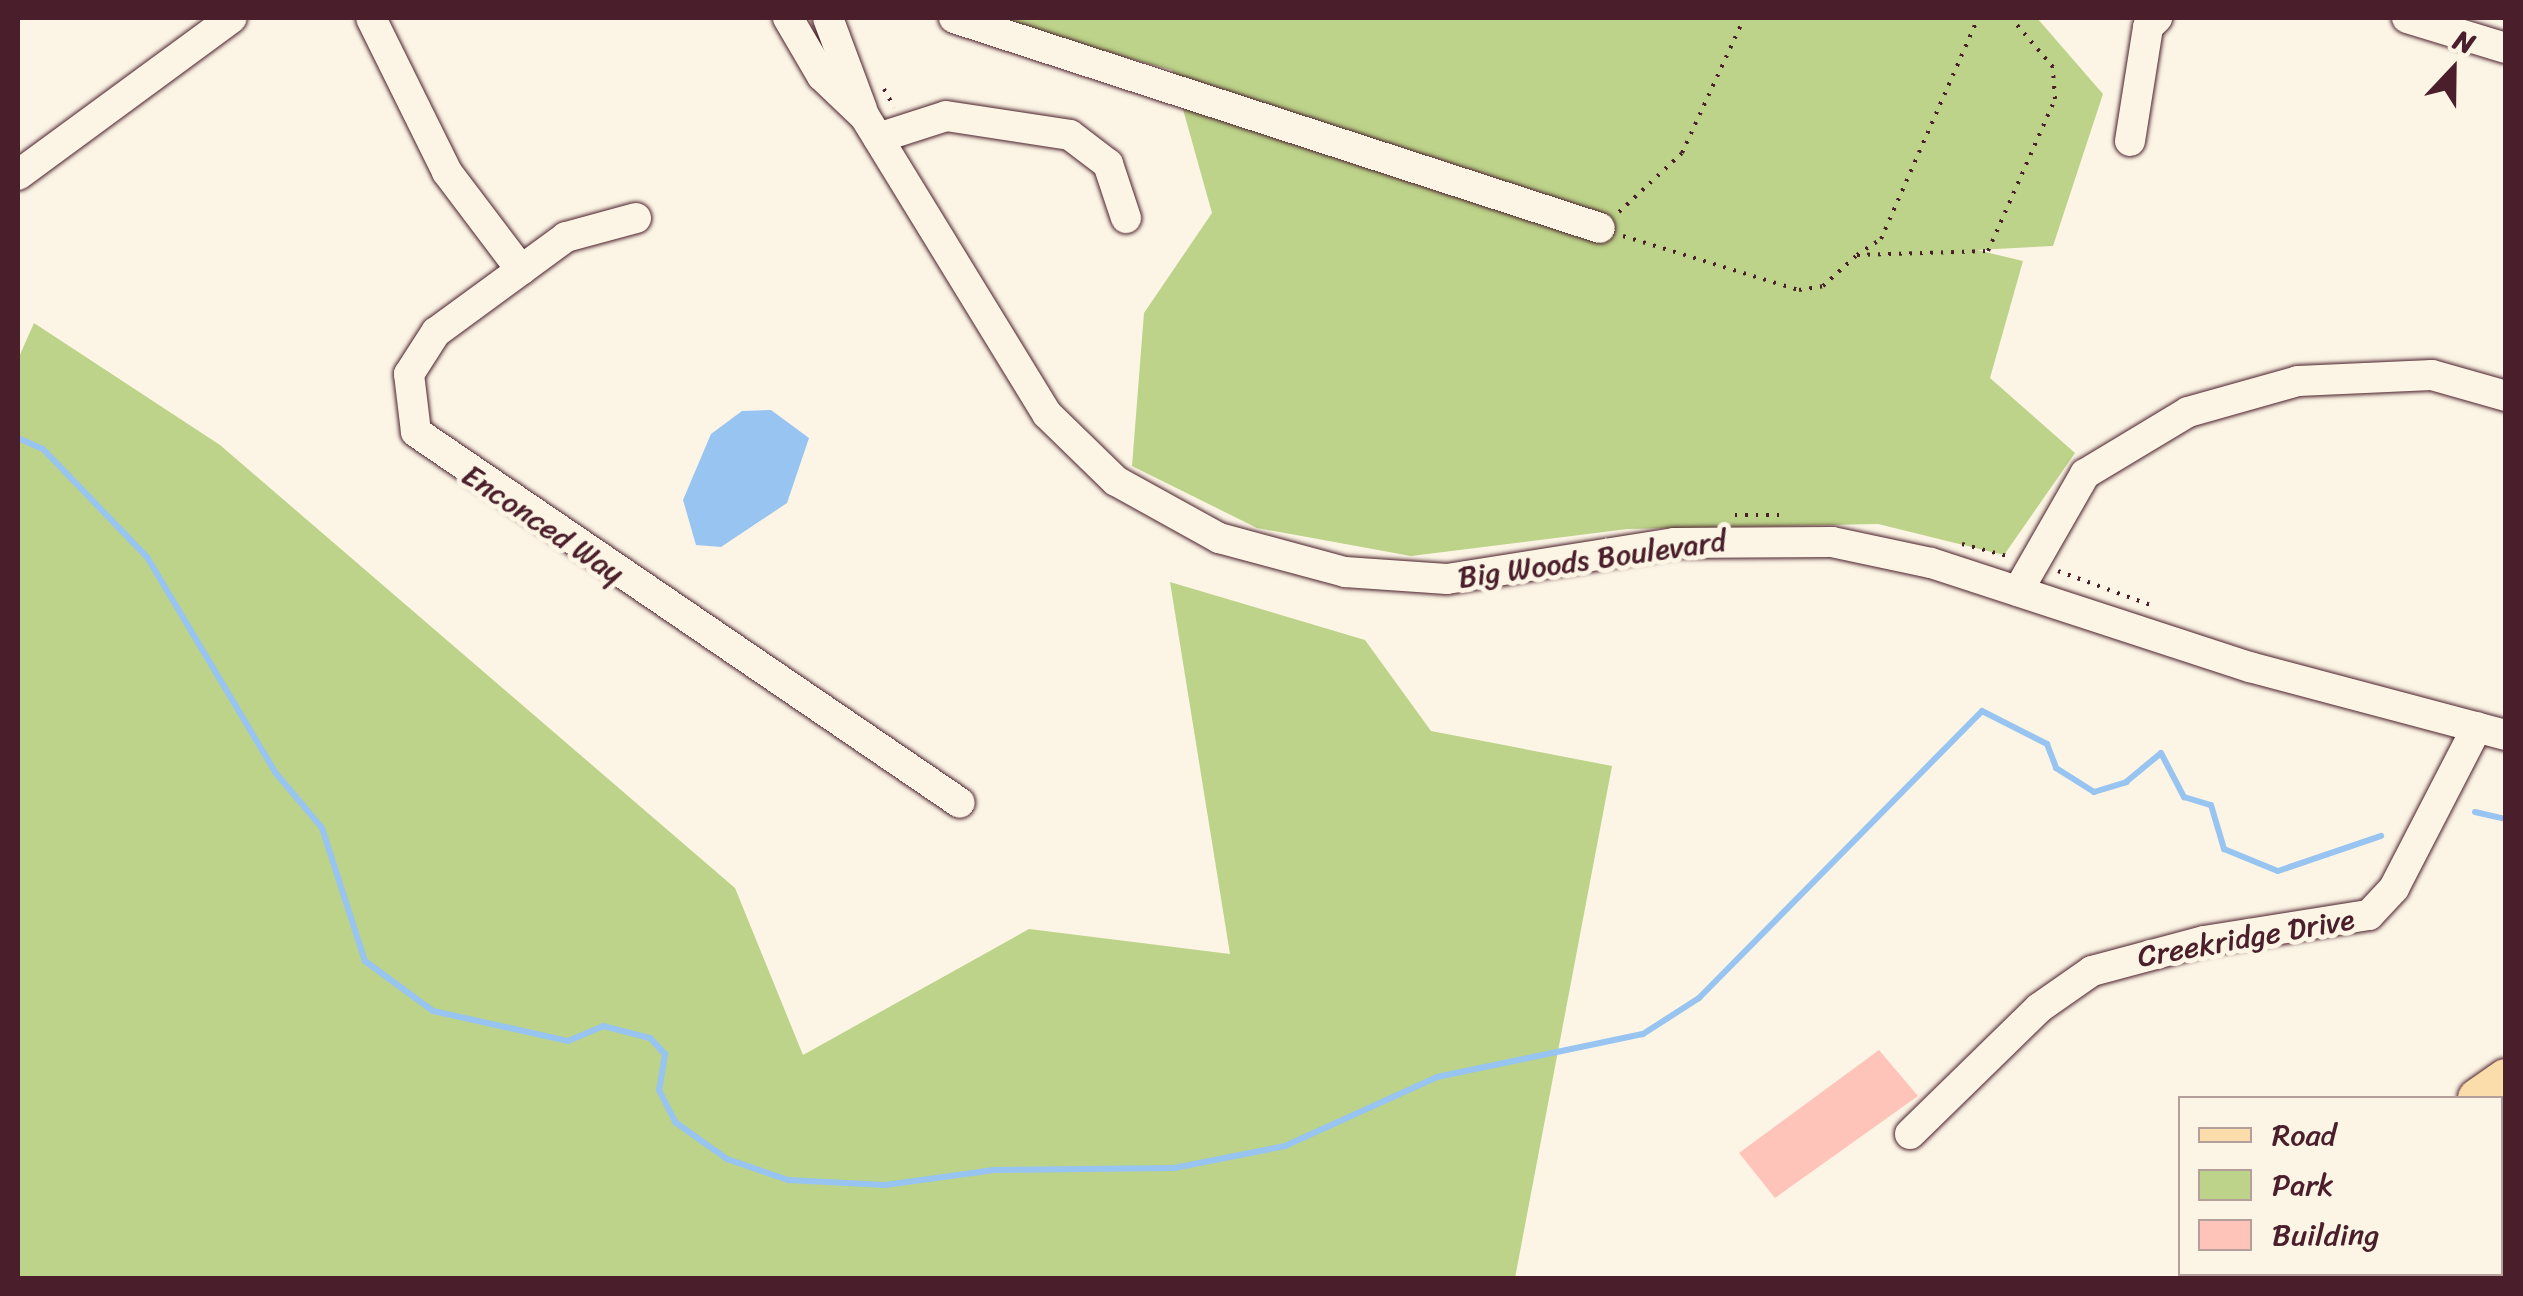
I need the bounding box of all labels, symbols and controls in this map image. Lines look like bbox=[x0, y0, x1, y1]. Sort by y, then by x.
text: N bbox=[2446, 15, 2483, 68]
north arrow bbox=[2403, 20, 2503, 120]
street label: Enconced Way bbox=[455, 457, 631, 591]
street label: Big Woods Boulevard bbox=[1455, 522, 1729, 596]
street label: Creekridge Drive bbox=[2134, 901, 2358, 975]
legend bbox=[2178, 1096, 2503, 1276]
text: Road bbox=[2272, 1108, 2336, 1162]
text: Park bbox=[2272, 1158, 2334, 1212]
text: Building bbox=[2272, 1208, 2379, 1262]

